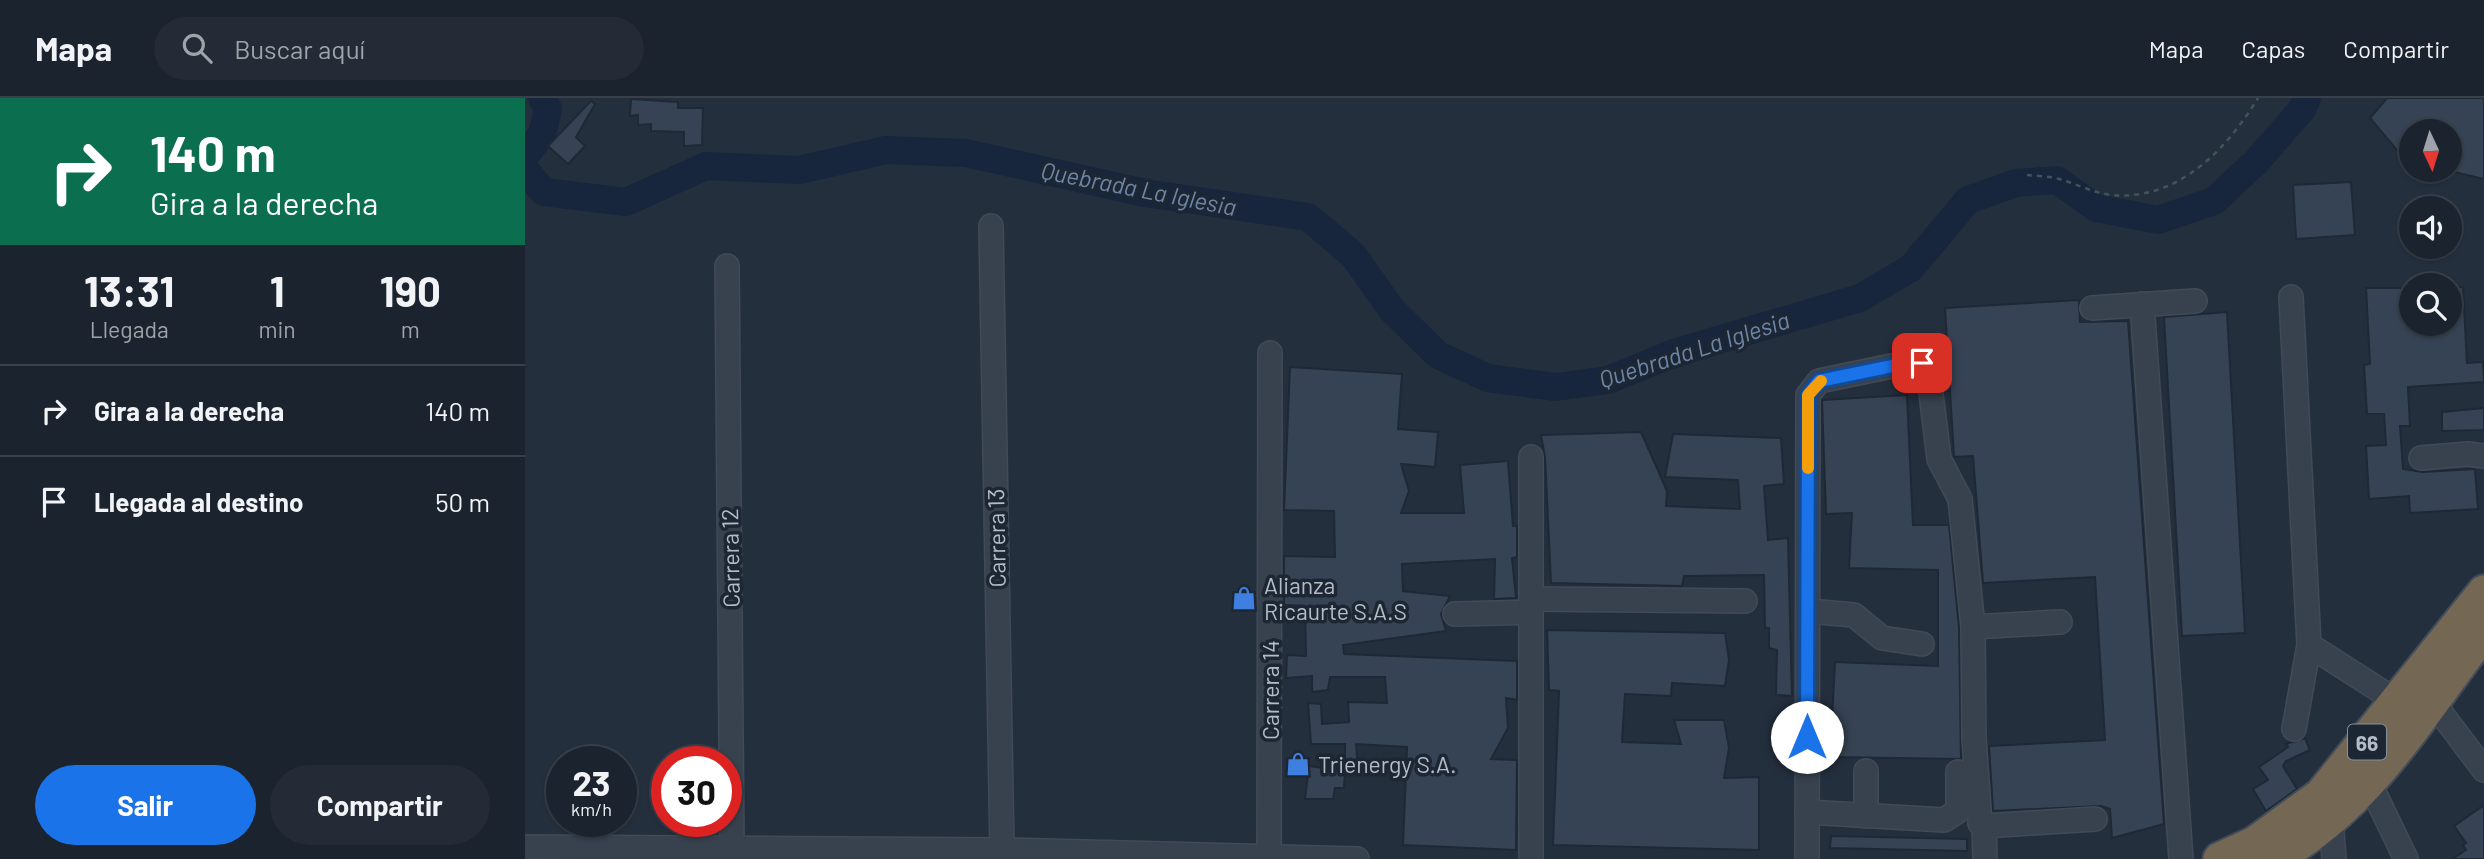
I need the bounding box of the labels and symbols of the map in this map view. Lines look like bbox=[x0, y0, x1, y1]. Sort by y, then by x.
north arrow bbox=[2399, 119, 2462, 182]
water label: Quebrada La Iglesia bbox=[1039, 155, 1239, 221]
water label: Quebrada La Iglesia bbox=[1595, 305, 1793, 393]
pin bbox=[1892, 333, 1952, 393]
street label: Carrera 13 bbox=[981, 488, 1011, 588]
street label: Carrera 12 bbox=[715, 508, 745, 608]
place label: Alianza Ricaurte S.A.S bbox=[1264, 571, 1407, 625]
shop icon: Alianza Ricaurte S.A.S bbox=[1230, 584, 1258, 612]
street label: Carrera 14 bbox=[1256, 640, 1284, 740]
position arrow bbox=[1770, 700, 1844, 774]
road number: 66 bbox=[2348, 724, 2386, 760]
speed limit sign: 30 bbox=[651, 746, 742, 837]
shop icon: Trienergy S.A. bbox=[1284, 750, 1312, 778]
place label: Trienergy S.A. bbox=[1318, 750, 1456, 778]

